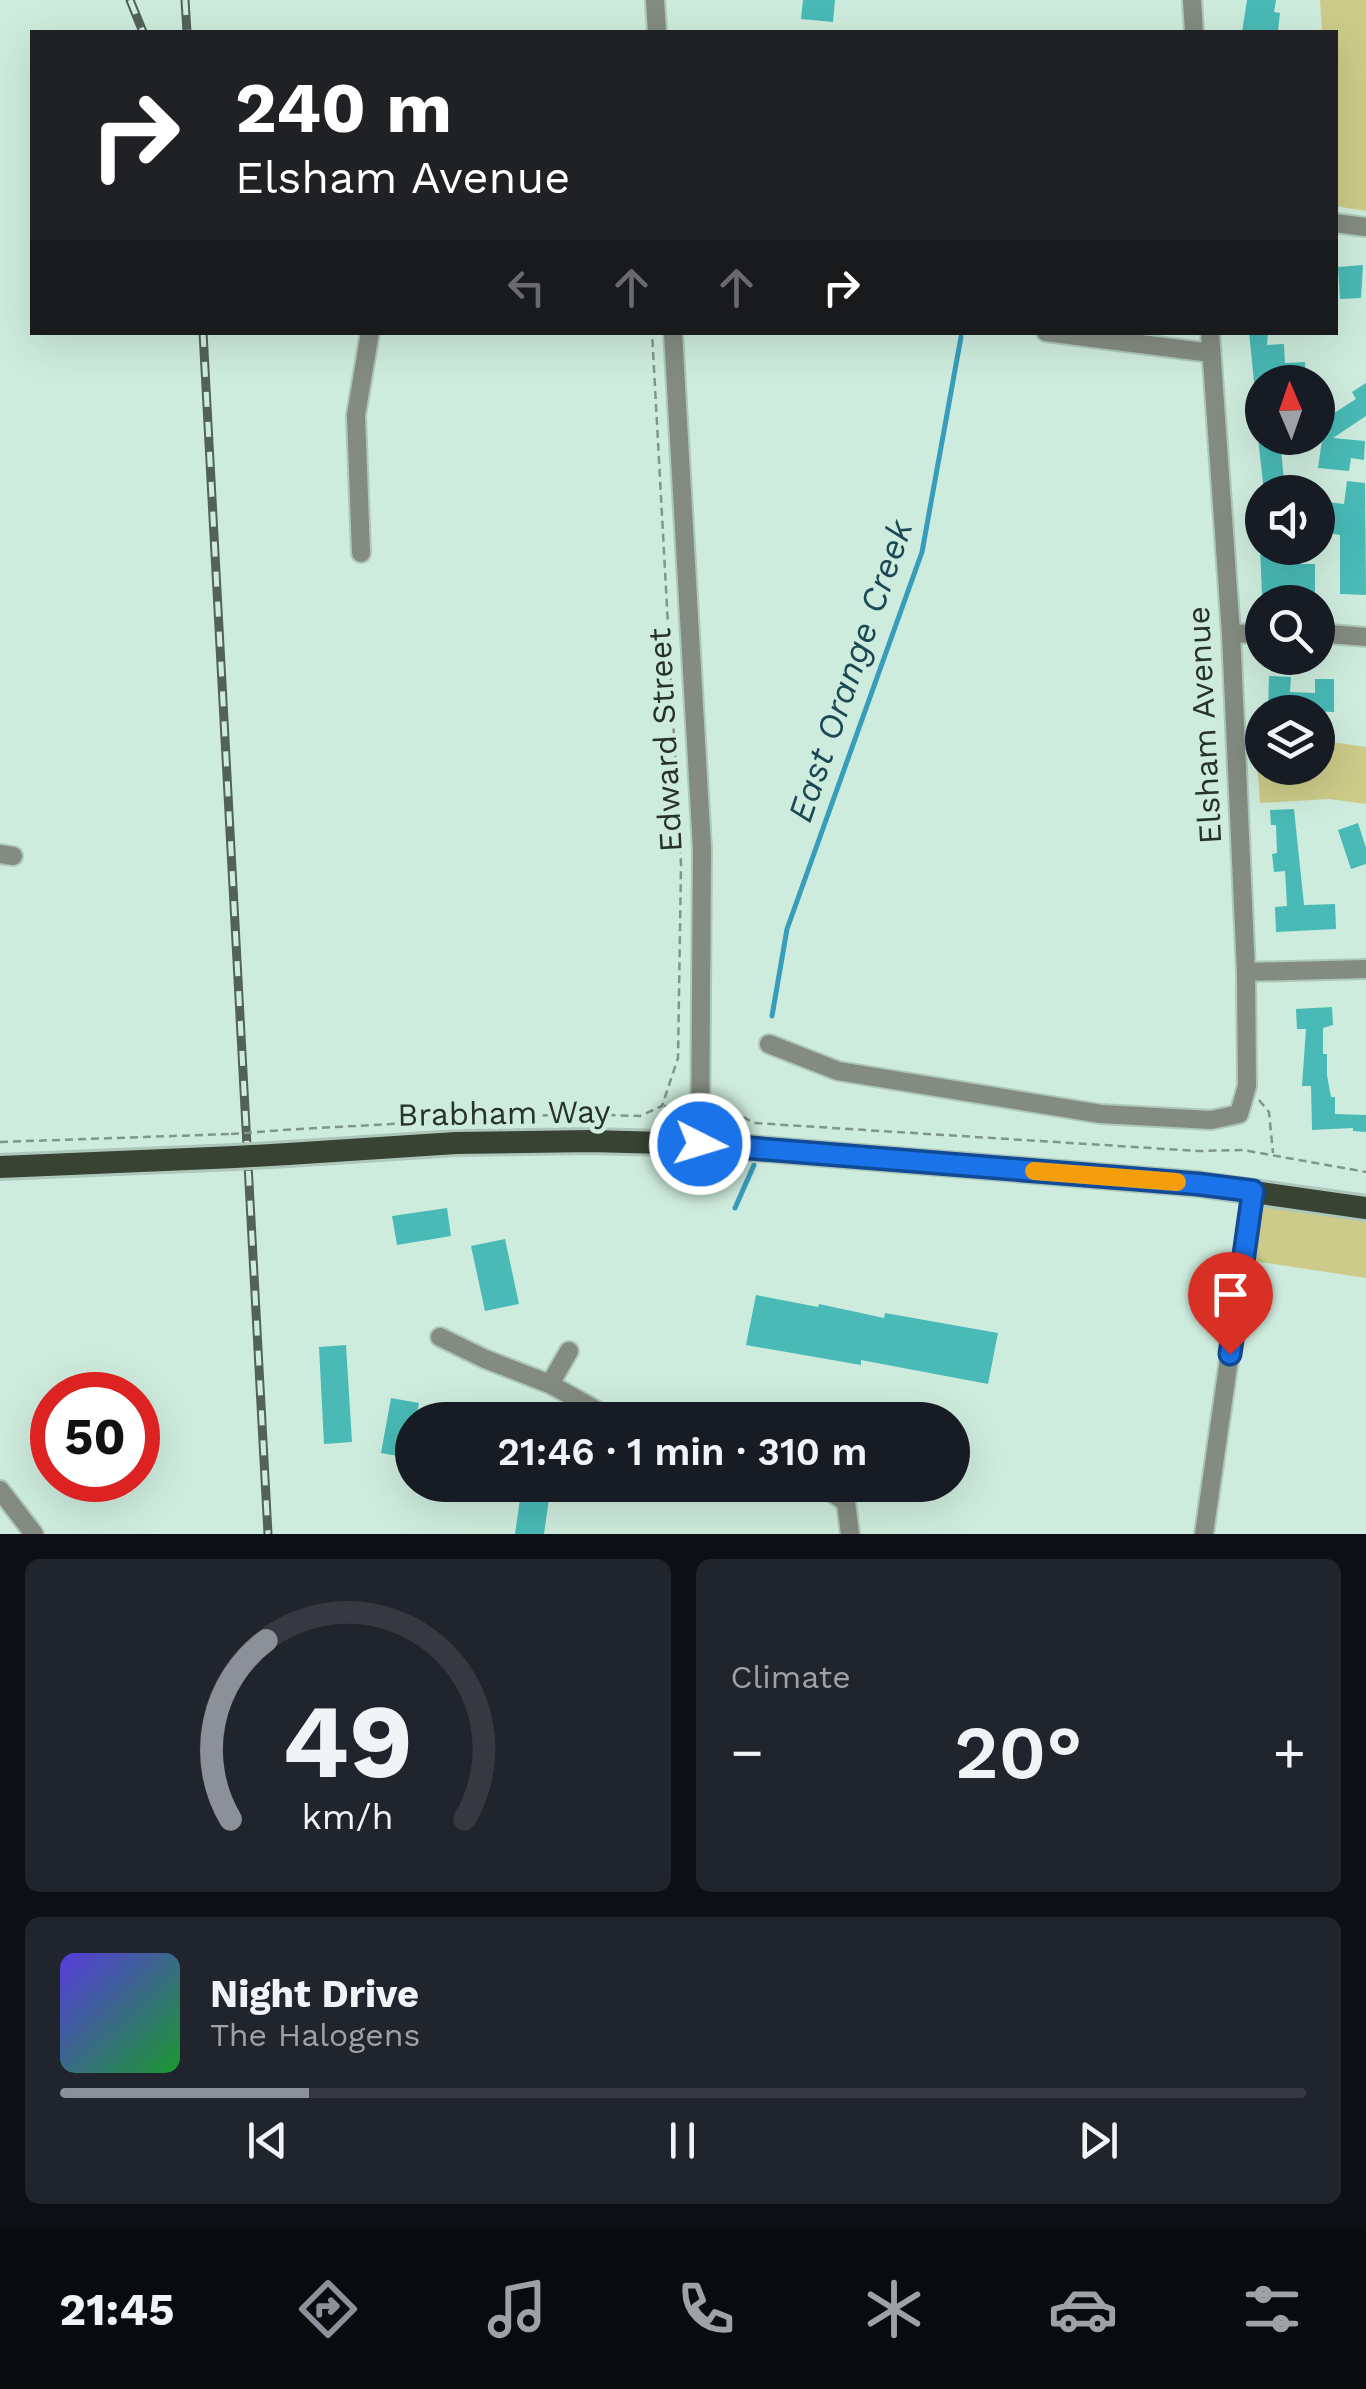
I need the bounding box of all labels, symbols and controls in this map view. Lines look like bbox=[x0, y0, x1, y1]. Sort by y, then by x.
text: 240 m bbox=[235, 67, 452, 149]
icon: right bbox=[70, 70, 200, 200]
text: Elsham Avenue bbox=[235, 151, 570, 204]
icon: left bbox=[499, 260, 554, 315]
icon: ahead bbox=[604, 260, 659, 315]
icon: ahead bbox=[709, 260, 764, 315]
icon: right bbox=[814, 260, 869, 315]
north arrow bbox=[1245, 365, 1335, 455]
map controls bbox=[1245, 365, 1335, 785]
button: sound bbox=[1245, 475, 1335, 565]
water label: East Orange Creek bbox=[779, 514, 922, 827]
button: search bbox=[1245, 585, 1335, 675]
street label: Elsham Avenue bbox=[1179, 605, 1229, 845]
street label: Edward Street bbox=[640, 627, 690, 853]
button: layers bbox=[1245, 695, 1335, 785]
street label: Brabham Way bbox=[397, 1092, 612, 1134]
position arrow bbox=[648, 1092, 752, 1196]
pin bbox=[1188, 1252, 1273, 1355]
icon: arrive bbox=[1203, 1267, 1258, 1322]
speed limit sign: 50 bbox=[30, 1372, 160, 1502]
text: 21:46 · 1 min · 310 m bbox=[498, 1430, 868, 1474]
text: Climate bbox=[731, 1658, 851, 1696]
text: 49 bbox=[282, 1680, 413, 1802]
text: 20° bbox=[954, 1708, 1082, 1796]
text: − bbox=[731, 1720, 764, 1784]
text: + bbox=[1273, 1720, 1306, 1784]
text: km/h bbox=[302, 1796, 394, 1838]
text: Night Drive bbox=[210, 1972, 419, 2016]
text: The Halogens bbox=[210, 2016, 420, 2054]
icon: previous bbox=[240, 2113, 295, 2168]
icon: pause bbox=[655, 2113, 710, 2168]
icon: next bbox=[1071, 2113, 1126, 2168]
icon: directions bbox=[293, 2274, 363, 2344]
icon: music bbox=[482, 2274, 552, 2344]
icon: phone bbox=[671, 2274, 741, 2344]
icon: climate bbox=[859, 2274, 929, 2344]
icon: car bbox=[1048, 2274, 1118, 2344]
icon: filters bbox=[1237, 2274, 1307, 2344]
text: 21:45 bbox=[59, 2283, 174, 2336]

